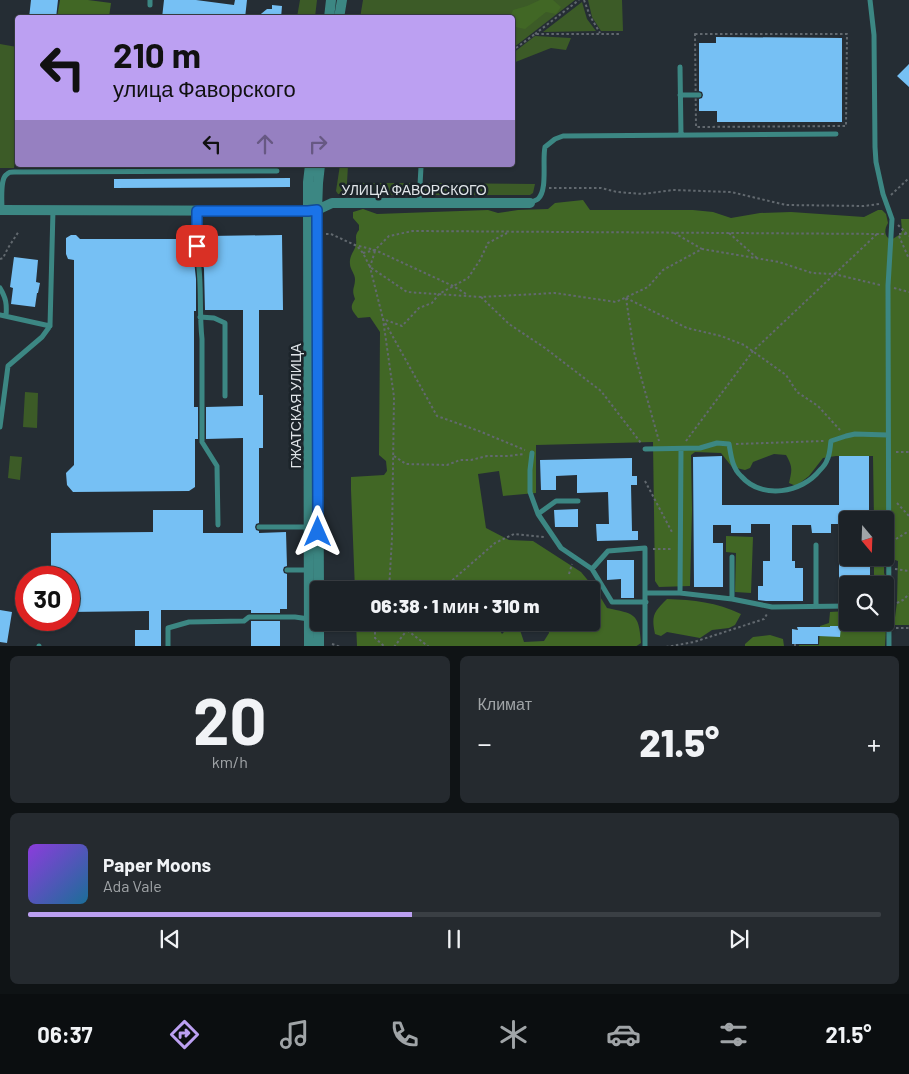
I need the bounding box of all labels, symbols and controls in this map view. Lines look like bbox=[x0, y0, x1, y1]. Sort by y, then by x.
text: 210 m bbox=[113, 33, 201, 75]
icon: left bbox=[30, 35, 95, 100]
text: улица Фаворского bbox=[113, 75, 296, 101]
icon: left bbox=[198, 130, 226, 158]
icon: ahead bbox=[251, 130, 279, 158]
icon: right bbox=[304, 130, 332, 158]
street label: УЛИЦА ФАВОРСКОГО bbox=[341, 181, 487, 198]
pin bbox=[176, 225, 218, 267]
icon: arrive bbox=[183, 232, 211, 260]
street label: ГЖАТСКАЯ УЛИЦА bbox=[287, 343, 304, 469]
position arrow bbox=[291, 505, 343, 557]
north arrow bbox=[839, 511, 894, 566]
map controls bbox=[839, 511, 894, 631]
speed limit sign: 30 bbox=[15, 566, 80, 631]
button: search bbox=[839, 576, 894, 631]
text: 06:38 · 1 мин · 310 m bbox=[370, 594, 540, 617]
text: 20 bbox=[193, 680, 266, 758]
text: Климат bbox=[478, 694, 532, 713]
text: 21.5° bbox=[639, 719, 719, 765]
text: − bbox=[478, 726, 492, 760]
text: + bbox=[867, 726, 881, 760]
text: km/h bbox=[212, 752, 248, 771]
text: Paper Moons bbox=[103, 853, 211, 876]
text: Ada Vale bbox=[103, 876, 162, 895]
icon: previous bbox=[156, 925, 184, 953]
icon: pause bbox=[440, 925, 468, 953]
icon: next bbox=[725, 925, 753, 953]
icon: directions bbox=[167, 1017, 202, 1052]
icon: music bbox=[277, 1017, 312, 1052]
icon: phone bbox=[387, 1017, 422, 1052]
icon: climate bbox=[496, 1017, 531, 1052]
icon: car bbox=[606, 1017, 641, 1052]
icon: filters bbox=[716, 1017, 751, 1052]
text: 06:37 bbox=[37, 1021, 93, 1047]
text: 21.5° bbox=[826, 1021, 872, 1047]

